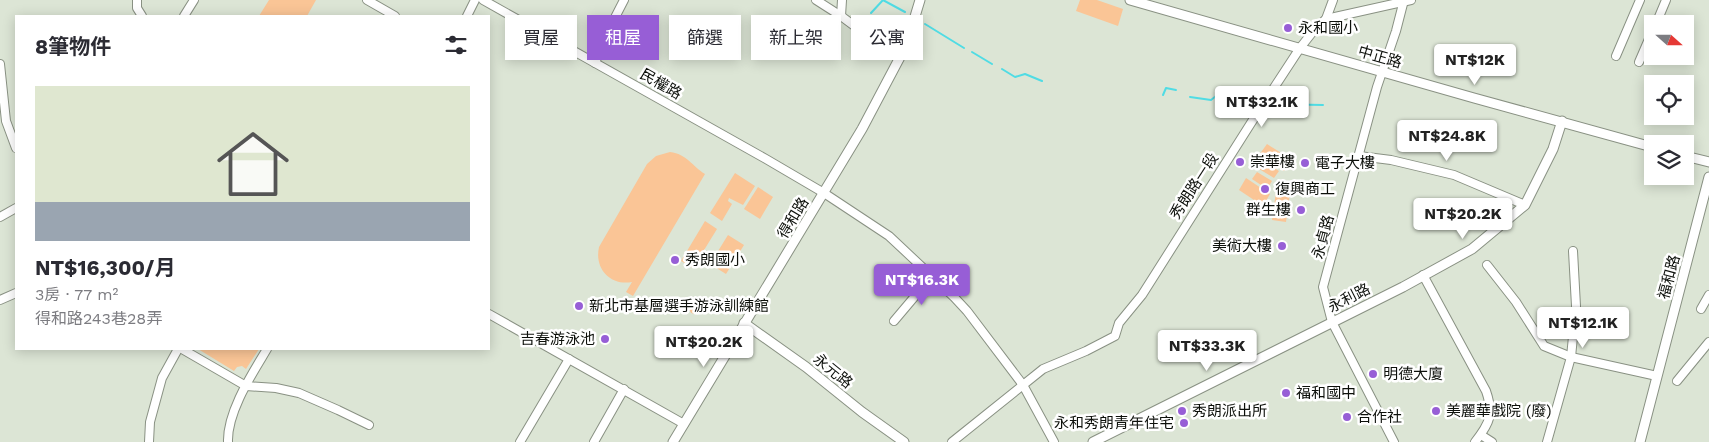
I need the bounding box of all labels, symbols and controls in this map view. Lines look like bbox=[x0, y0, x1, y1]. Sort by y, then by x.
chip: 買屋 bbox=[505, 15, 577, 60]
chip: 租屋 bbox=[587, 15, 659, 60]
chip: 篩選 bbox=[669, 15, 741, 60]
chip: 新上架 bbox=[751, 15, 841, 60]
chip: 公寓 bbox=[851, 15, 923, 60]
north arrow bbox=[1644, 15, 1694, 65]
map controls bbox=[1644, 15, 1694, 185]
place label: 永和國小 bbox=[1298, 19, 1358, 37]
marker: 永和國小 bbox=[1282, 22, 1294, 34]
icon: filters bbox=[442, 31, 470, 59]
text: 8筆物件 bbox=[35, 34, 111, 59]
street label: 中正路 bbox=[1356, 42, 1404, 72]
pin: NT$12K bbox=[1434, 44, 1516, 86]
text: NT$12K bbox=[1445, 50, 1505, 69]
street label: 民權路 bbox=[637, 65, 685, 103]
button: locate bbox=[1644, 75, 1694, 125]
pin: NT$32.1K bbox=[1210, 86, 1314, 128]
text: NT$32.1K bbox=[1226, 92, 1298, 111]
icon: home bbox=[208, 119, 298, 209]
pin: NT$24.8K bbox=[1395, 120, 1499, 162]
text: NT$24.8K bbox=[1408, 126, 1486, 145]
button: layers bbox=[1644, 135, 1694, 185]
street label: 秀朗路一段 bbox=[1166, 150, 1222, 222]
place label: 崇華樓 bbox=[1250, 153, 1295, 171]
place label: 電子大樓 bbox=[1315, 154, 1375, 172]
marker: 崇華樓 bbox=[1234, 156, 1246, 168]
marker: 電子大樓 bbox=[1299, 157, 1311, 169]
place label: 復興商工 bbox=[1275, 180, 1335, 198]
marker: 復興商工 bbox=[1259, 183, 1271, 195]
street label: 得和路 bbox=[774, 194, 812, 242]
pin: NT$20.2K bbox=[1411, 198, 1515, 240]
place label: 群生樓 bbox=[1246, 201, 1291, 219]
marker: 群生樓 bbox=[1295, 204, 1307, 216]
text: NT$20.2K bbox=[1424, 204, 1502, 223]
street label: 永貞路 bbox=[1308, 213, 1338, 261]
place label: 美術大樓 bbox=[1212, 237, 1272, 255]
marker: 美術大樓 bbox=[1276, 240, 1288, 252]
place label: 秀朗國小 bbox=[685, 251, 745, 269]
street label: 福和路 bbox=[1654, 253, 1684, 301]
marker: 秀朗國小 bbox=[669, 254, 681, 266]
text: NT$16,300/月 bbox=[35, 255, 175, 280]
pin: NT$16.3K bbox=[870, 264, 974, 306]
text: NT$16.3K bbox=[885, 270, 959, 289]
street label: 永利路 bbox=[1325, 280, 1373, 316]
text: 3房 · 77 m² bbox=[35, 285, 118, 304]
place label: 新北市基層選手游泳訓練館 bbox=[589, 297, 769, 315]
marker: 新北市基層選手游泳訓練館 bbox=[573, 300, 585, 312]
pin: NT$12.1K bbox=[1531, 306, 1635, 349]
text: 得和路243巷28弄 bbox=[35, 309, 162, 328]
text: NT$12.1K bbox=[1548, 313, 1618, 332]
pin: NT$20.2K bbox=[652, 326, 756, 368]
place label: 吉春游泳池 bbox=[520, 330, 595, 348]
pin: NT$33.3K bbox=[1155, 330, 1259, 372]
text: NT$20.2K bbox=[665, 332, 743, 351]
marker: 吉春游泳池 bbox=[599, 333, 611, 345]
text: NT$33.3K bbox=[1169, 336, 1245, 355]
street label: 永元路 bbox=[810, 350, 856, 392]
place label: 明德大廈 bbox=[1383, 365, 1443, 383]
marker: 明德大廈 bbox=[1367, 368, 1379, 380]
place label: 福和國中 bbox=[1296, 384, 1356, 402]
marker: 福和國中 bbox=[1280, 387, 1292, 399]
place label: 秀朗派出所 bbox=[1192, 402, 1267, 420]
place label: 美麗華戲院 (廢) bbox=[1446, 402, 1552, 420]
marker: 秀朗派出所 bbox=[1176, 405, 1188, 417]
marker: 美麗華戲院 (廢) bbox=[1430, 405, 1442, 417]
place label: 合作社 bbox=[1357, 408, 1402, 426]
marker: 合作社 bbox=[1341, 411, 1353, 423]
place label: 永和秀朗青年住宅 bbox=[1054, 414, 1174, 432]
marker: 永和秀朗青年住宅 bbox=[1178, 417, 1190, 429]

